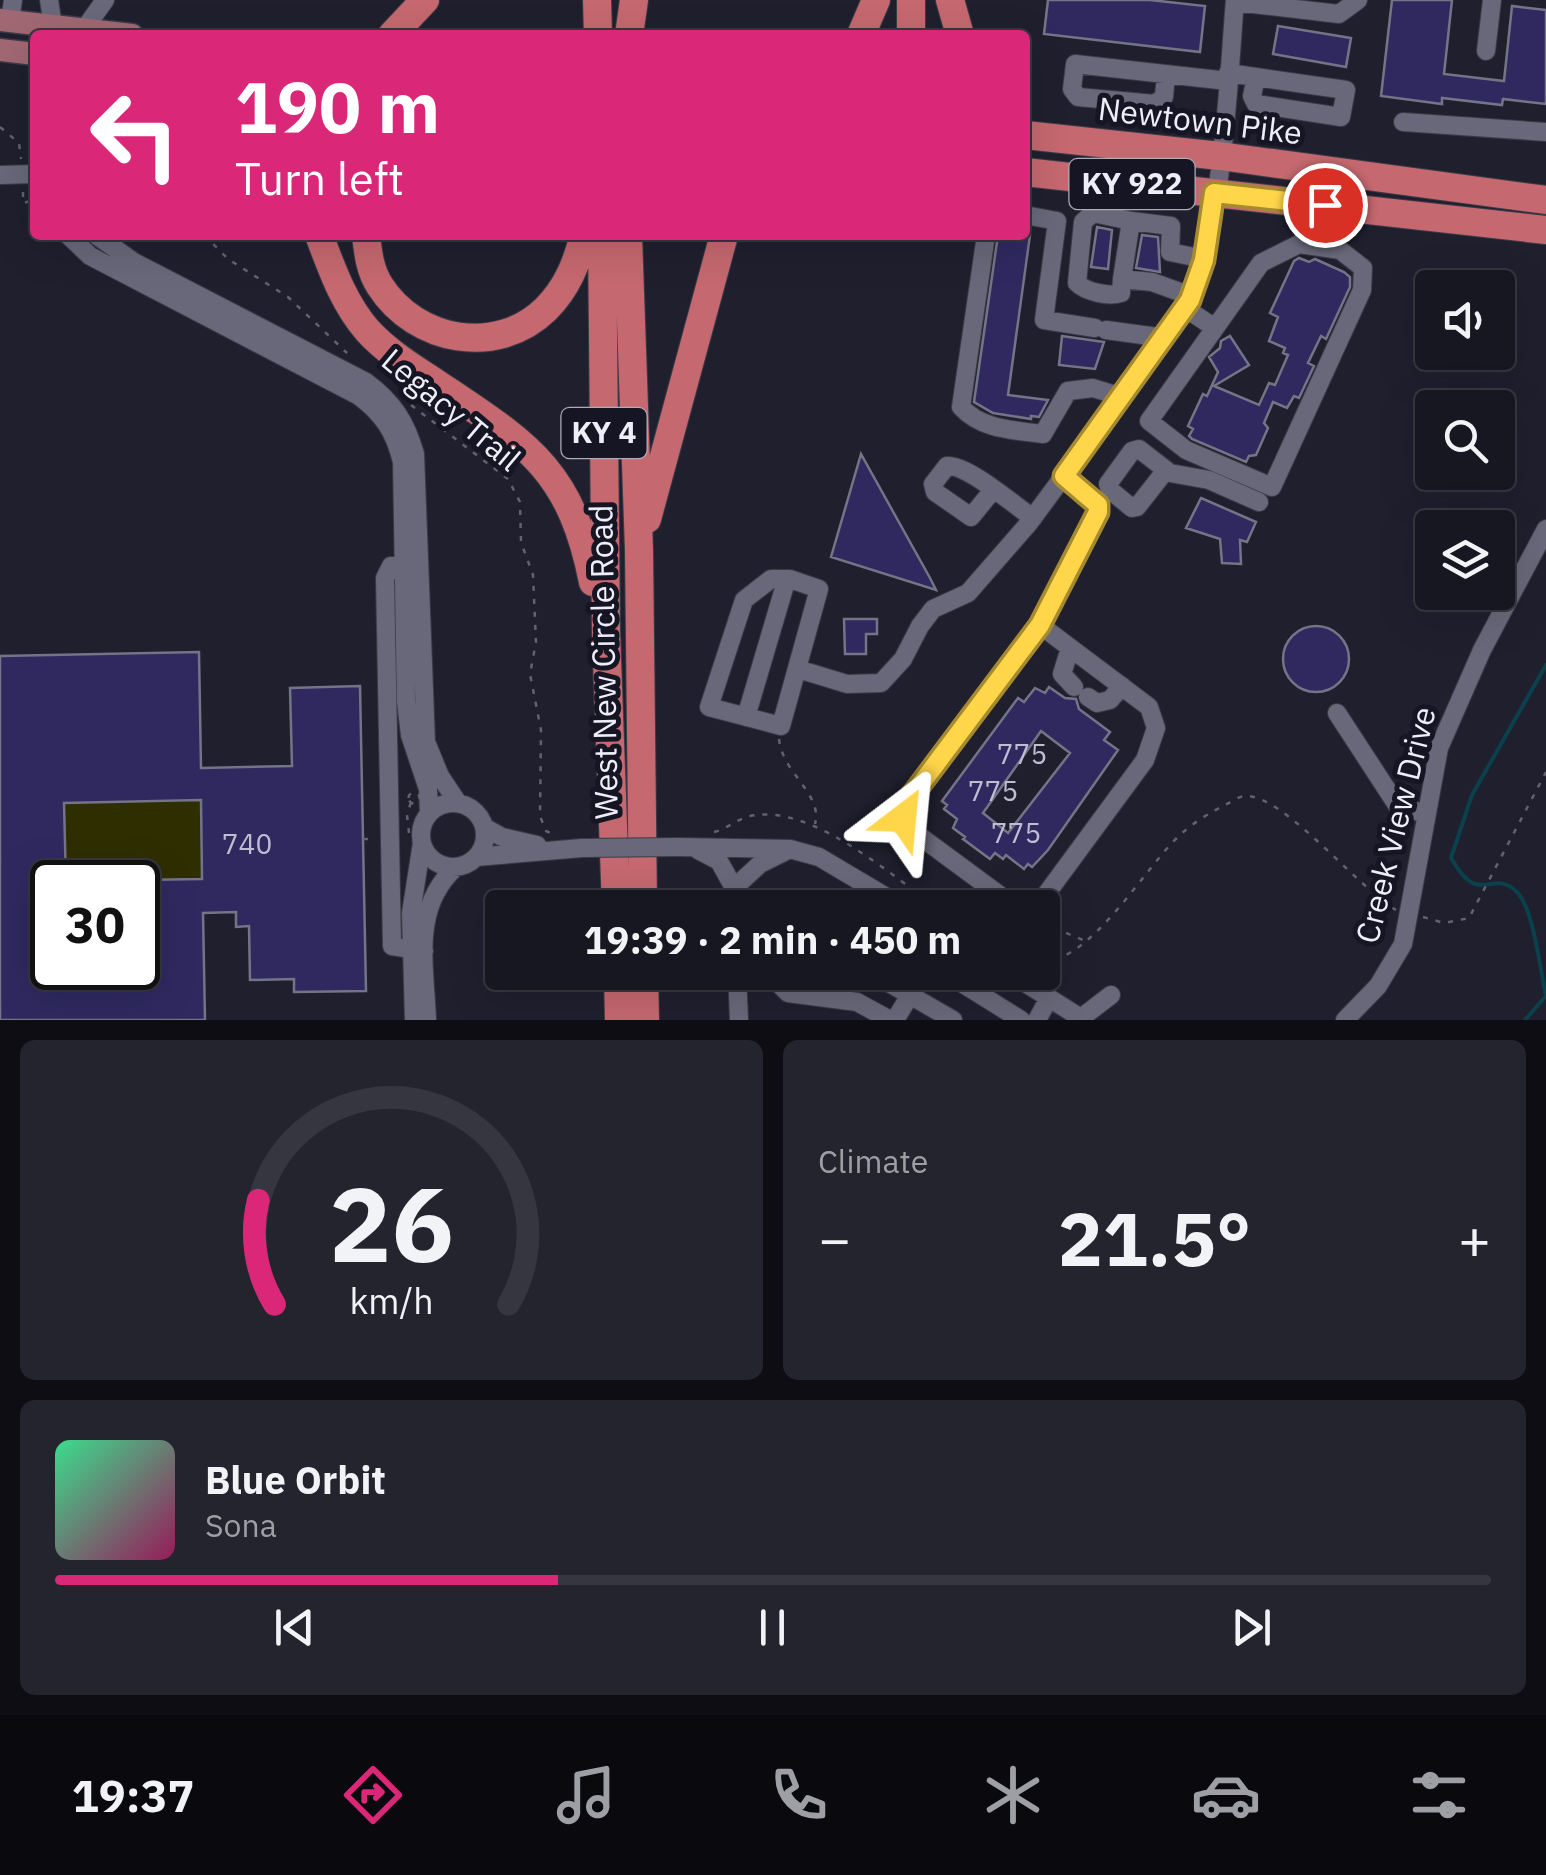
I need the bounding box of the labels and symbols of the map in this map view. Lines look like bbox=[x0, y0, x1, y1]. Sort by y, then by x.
street label: Newtown Pike bbox=[1096, 87, 1304, 153]
road number: KY 922 bbox=[1070, 159, 1194, 209]
pin bbox=[1283, 163, 1368, 248]
street label: Legacy Trail bbox=[373, 339, 530, 480]
road number: KY 4 bbox=[562, 408, 646, 458]
street label: West New Circle Road bbox=[579, 504, 627, 820]
street label: Creek View Drive bbox=[1345, 702, 1445, 947]
house number: 775 bbox=[997, 735, 1047, 772]
position arrow bbox=[851, 766, 955, 870]
house number: 775 bbox=[968, 772, 1018, 809]
house number: 775 bbox=[991, 814, 1041, 851]
house number: 740 bbox=[222, 825, 272, 862]
speed limit sign: 30 bbox=[30, 860, 160, 990]

